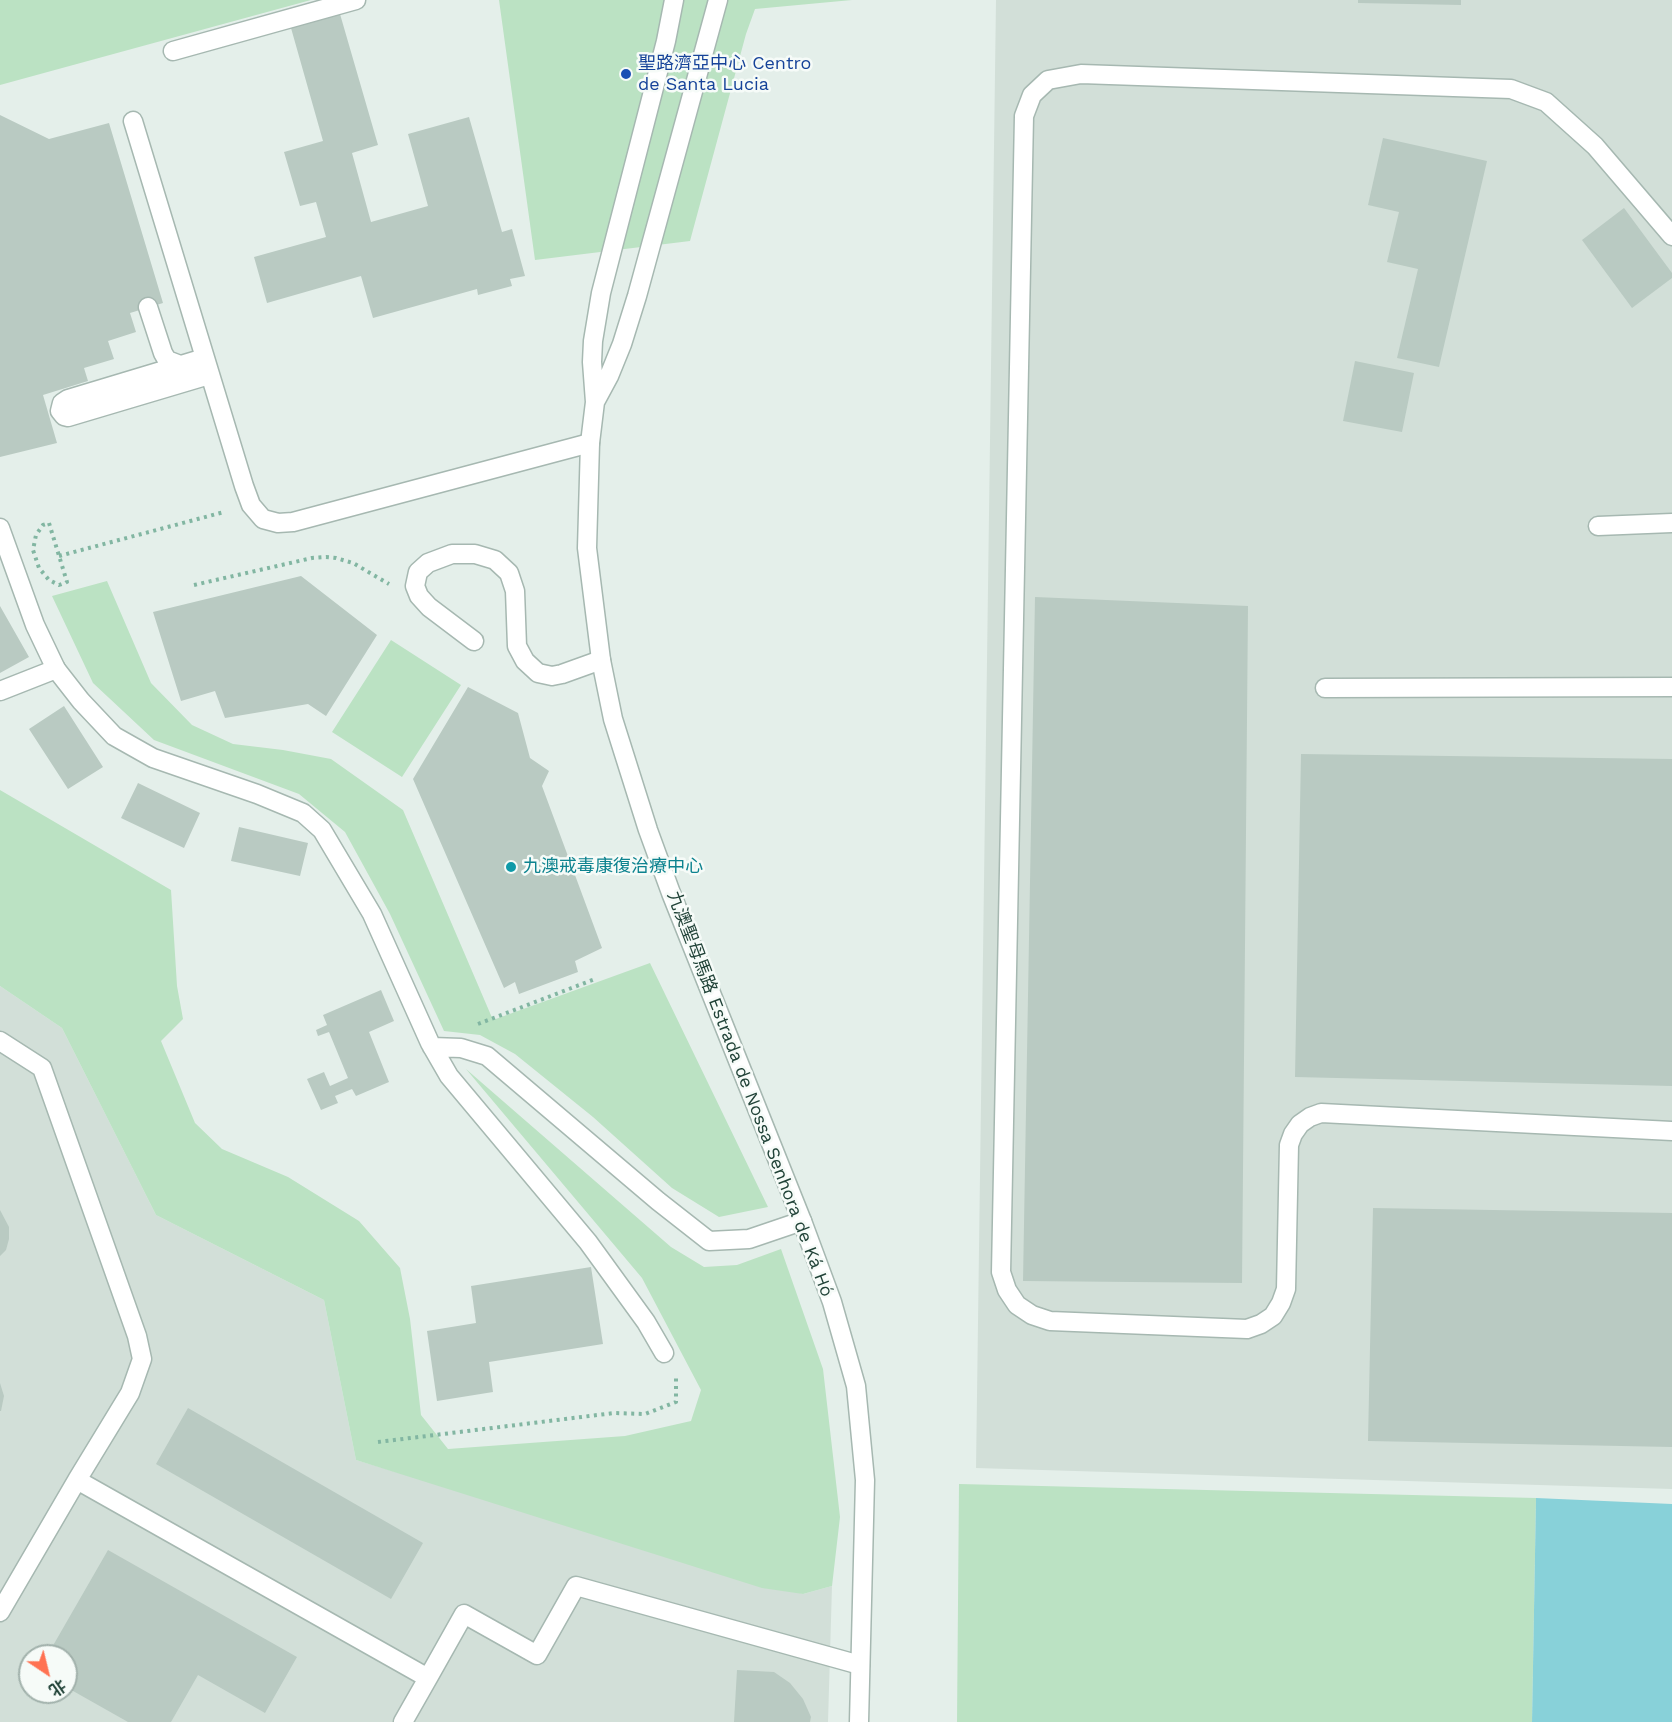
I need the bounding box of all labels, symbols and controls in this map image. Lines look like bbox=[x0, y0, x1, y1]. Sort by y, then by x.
place label: 聖路濟亞中心 Centro de Santa Lucia bbox=[638, 53, 811, 96]
marker: 聖路濟亞中心 Centro de Santa Lucia bbox=[619, 67, 633, 81]
place label: 九澳戒毒康復治療中心 bbox=[523, 856, 703, 878]
marker: 九澳戒毒康復治療中心 bbox=[504, 860, 518, 874]
street label: 九澳聖母馬路 Estrada de Nossa Senhora de Ká Hó bbox=[662, 888, 838, 1300]
north arrow bbox=[18, 1644, 78, 1704]
text: 北 bbox=[45, 1675, 69, 1700]

